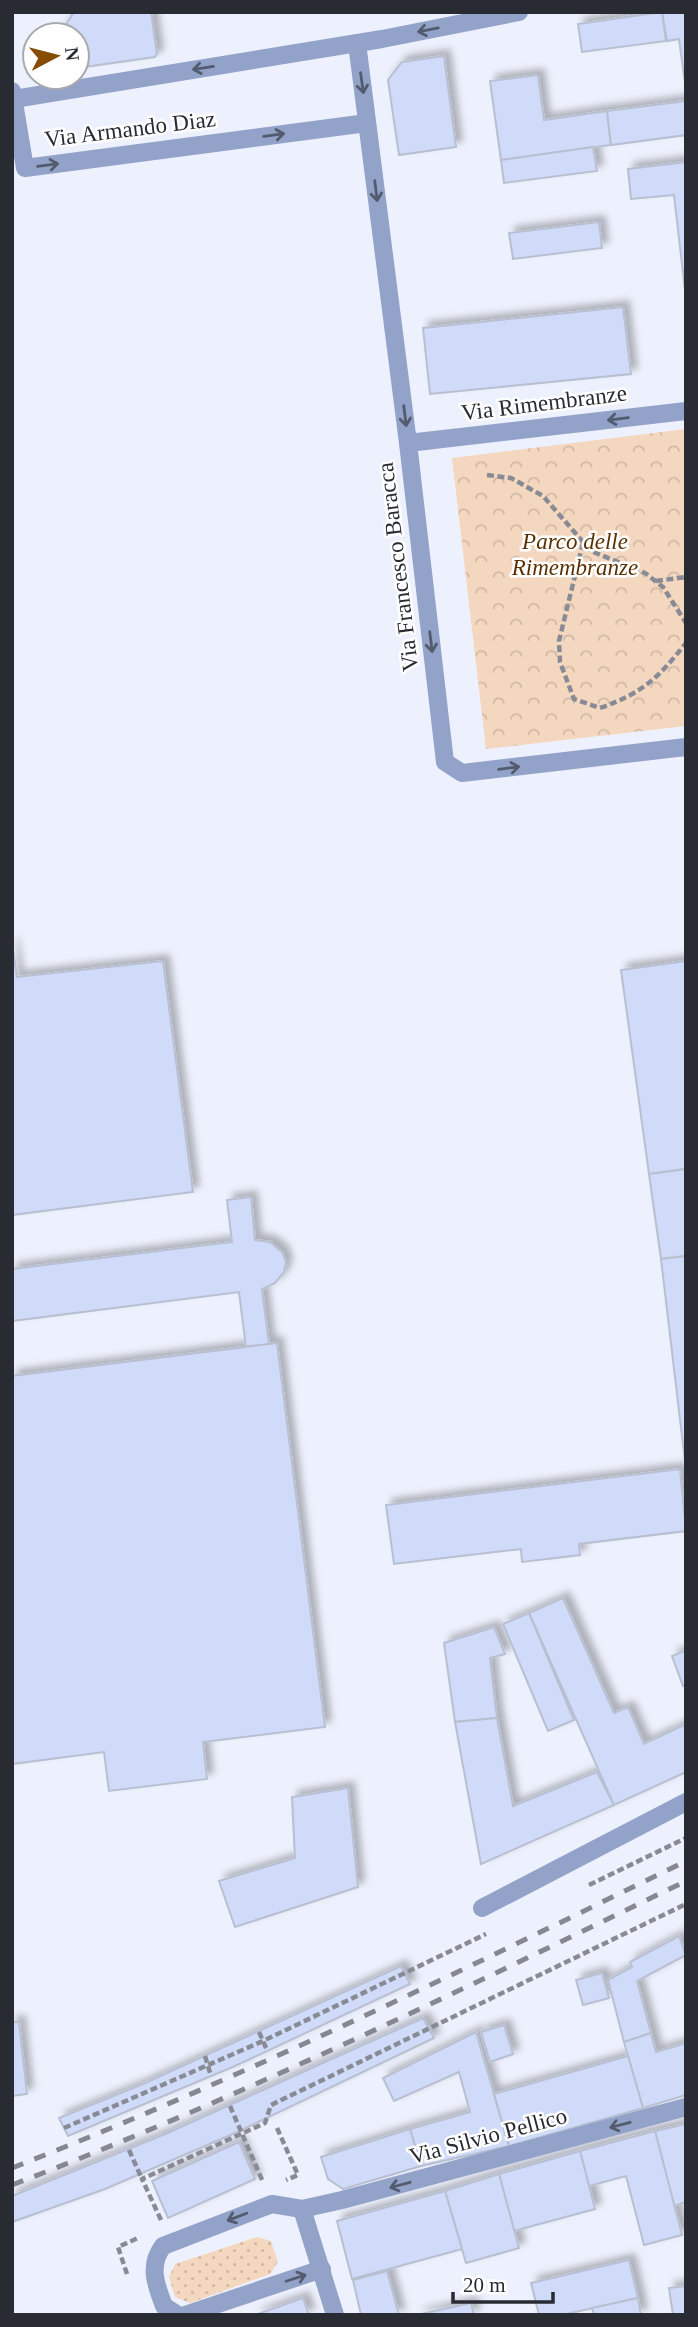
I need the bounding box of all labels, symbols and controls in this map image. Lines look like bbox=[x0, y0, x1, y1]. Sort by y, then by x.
north arrow bbox=[21, 21, 91, 91]
one-way arrow bbox=[417, 24, 440, 38]
text: N bbox=[61, 46, 84, 62]
one-way arrow bbox=[193, 62, 215, 75]
one-way arrow bbox=[356, 71, 369, 94]
street label: Via Armando Diaz bbox=[43, 106, 217, 152]
one-way arrow bbox=[262, 129, 285, 142]
one-way arrow bbox=[36, 158, 59, 171]
one-way arrow bbox=[370, 179, 383, 201]
street label: Via Rimembranze bbox=[460, 380, 628, 426]
one-way arrow bbox=[399, 404, 412, 427]
one-way arrow bbox=[607, 413, 630, 426]
street label: Via Francesco Baracca bbox=[373, 461, 423, 673]
park label: Parco delle Rimembranze bbox=[511, 529, 638, 580]
one-way arrow bbox=[425, 630, 438, 653]
one-way arrow bbox=[498, 761, 520, 774]
street label: Via Silvio Pellico bbox=[406, 2103, 570, 2169]
one-way arrow bbox=[609, 2119, 632, 2132]
one-way arrow bbox=[389, 2179, 411, 2192]
one-way arrow bbox=[227, 2212, 248, 2225]
scale bar bbox=[453, 2260, 553, 2304]
one-way arrow bbox=[285, 2271, 307, 2283]
text: 20 m bbox=[463, 2273, 506, 2297]

